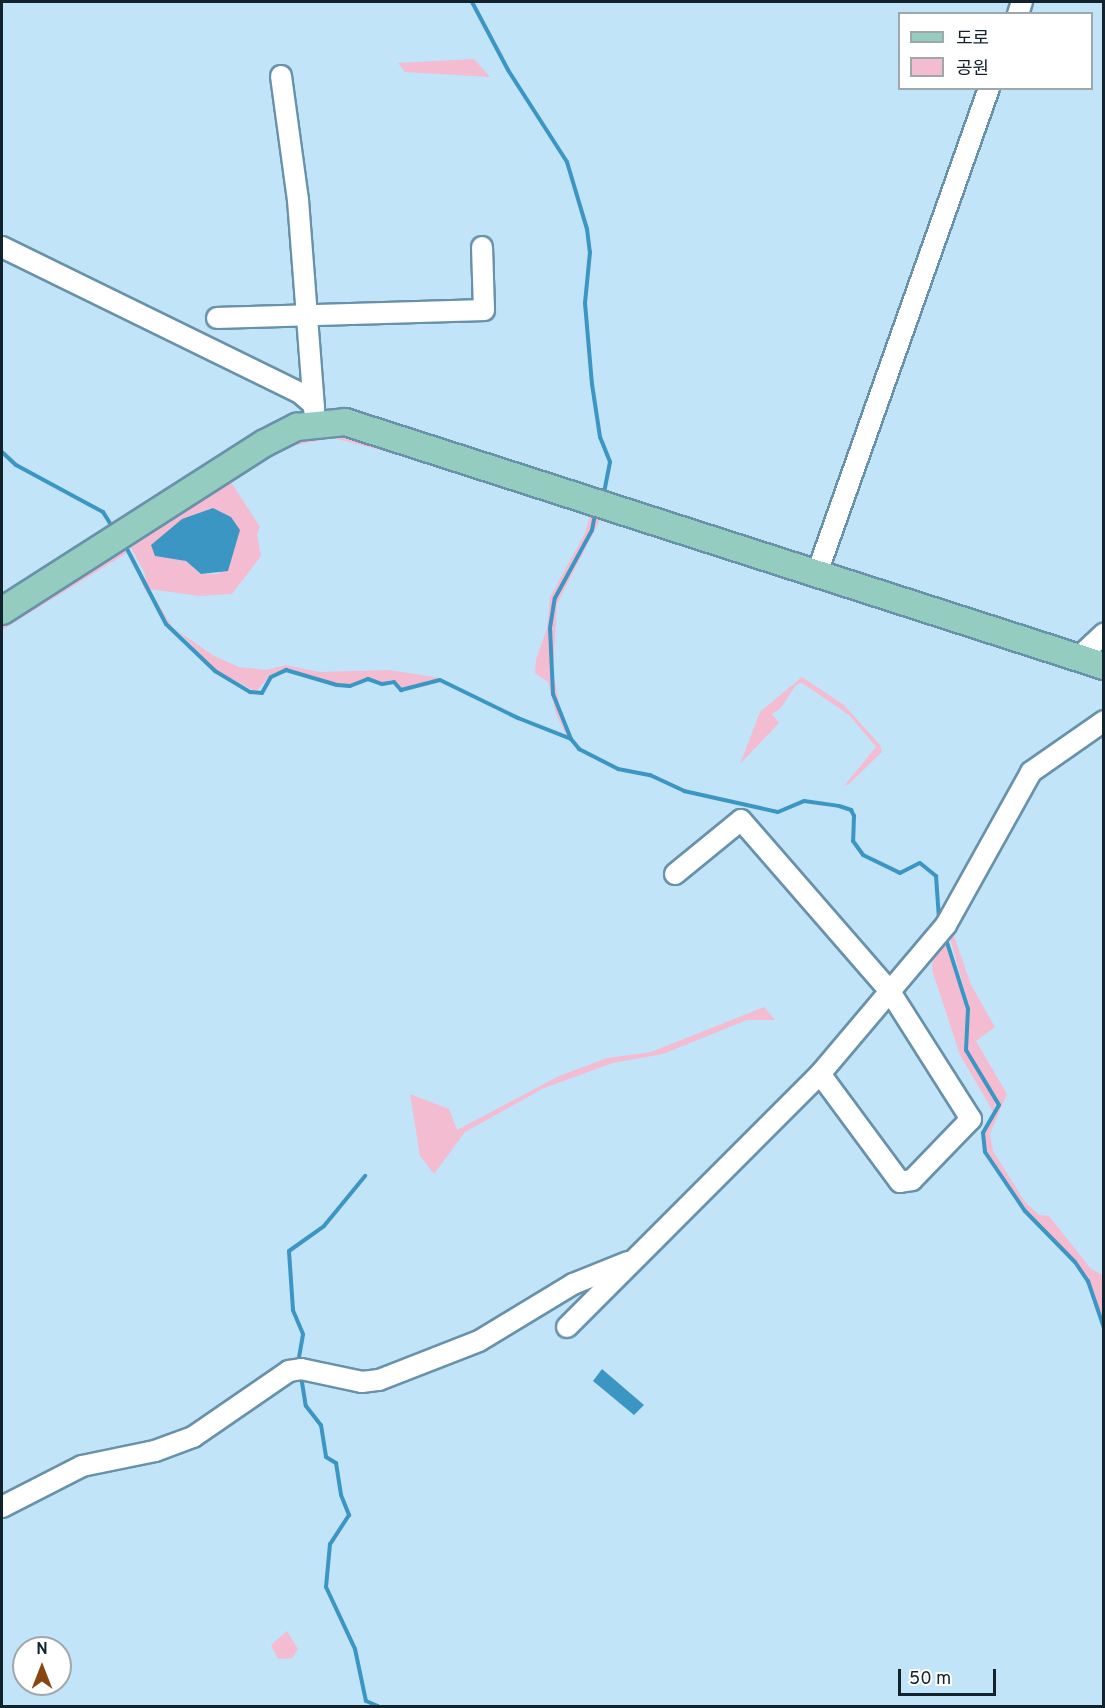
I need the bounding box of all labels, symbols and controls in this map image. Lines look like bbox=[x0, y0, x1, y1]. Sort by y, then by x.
legend bbox=[898, 12, 1093, 90]
text: 도로 bbox=[956, 28, 989, 51]
text: 공원 bbox=[956, 58, 989, 81]
north arrow bbox=[12, 1636, 72, 1696]
text: N bbox=[36, 1640, 48, 1660]
scale bar bbox=[901, 1657, 998, 1695]
text: 50 m bbox=[909, 1668, 951, 1691]

